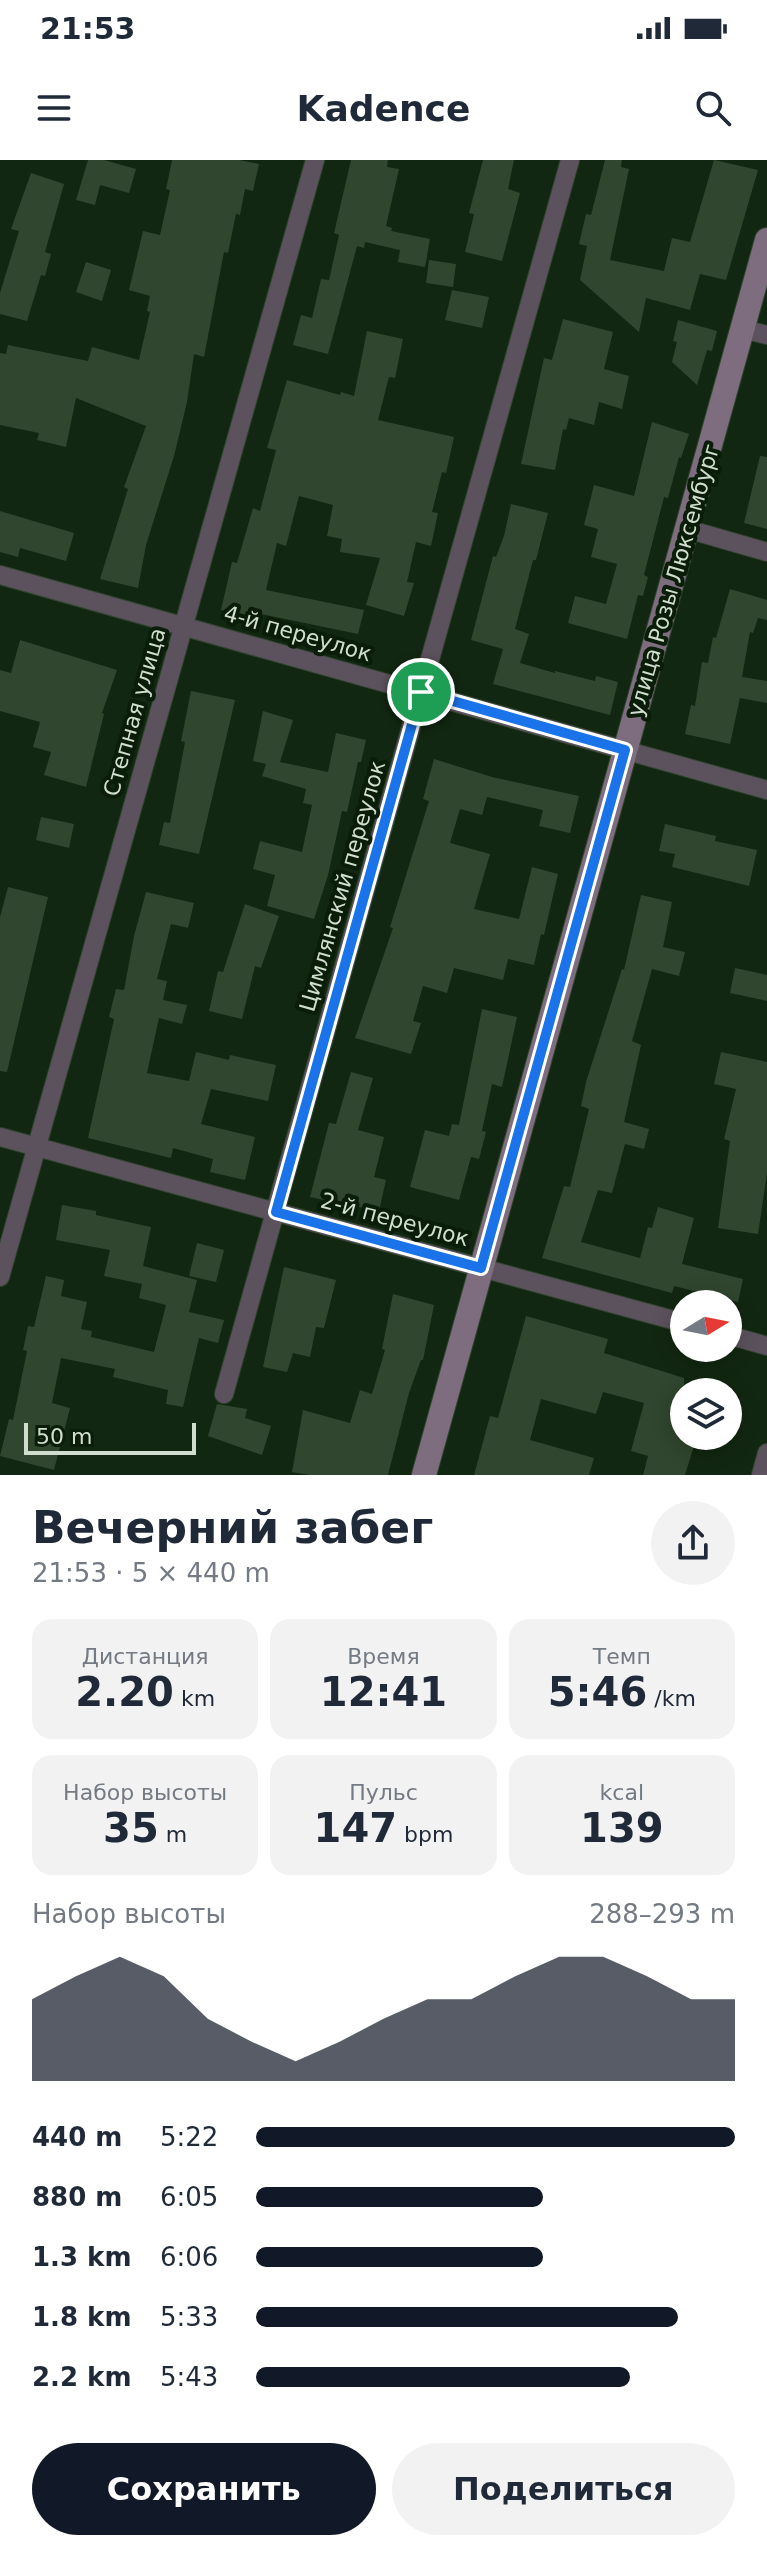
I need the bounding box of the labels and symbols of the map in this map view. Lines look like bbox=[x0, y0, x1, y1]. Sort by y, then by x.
street label: улица Розы Люксембург bbox=[623, 441, 724, 719]
street label: 4-й переулок bbox=[221, 600, 375, 667]
street label: Степная улица bbox=[98, 625, 170, 799]
pin bbox=[387, 658, 455, 726]
street label: Цимлянский переулок bbox=[295, 758, 390, 1014]
street label: 2-й переулок bbox=[318, 1188, 472, 1251]
north arrow bbox=[670, 1290, 742, 1362]
scale bar bbox=[24, 1419, 196, 1455]

